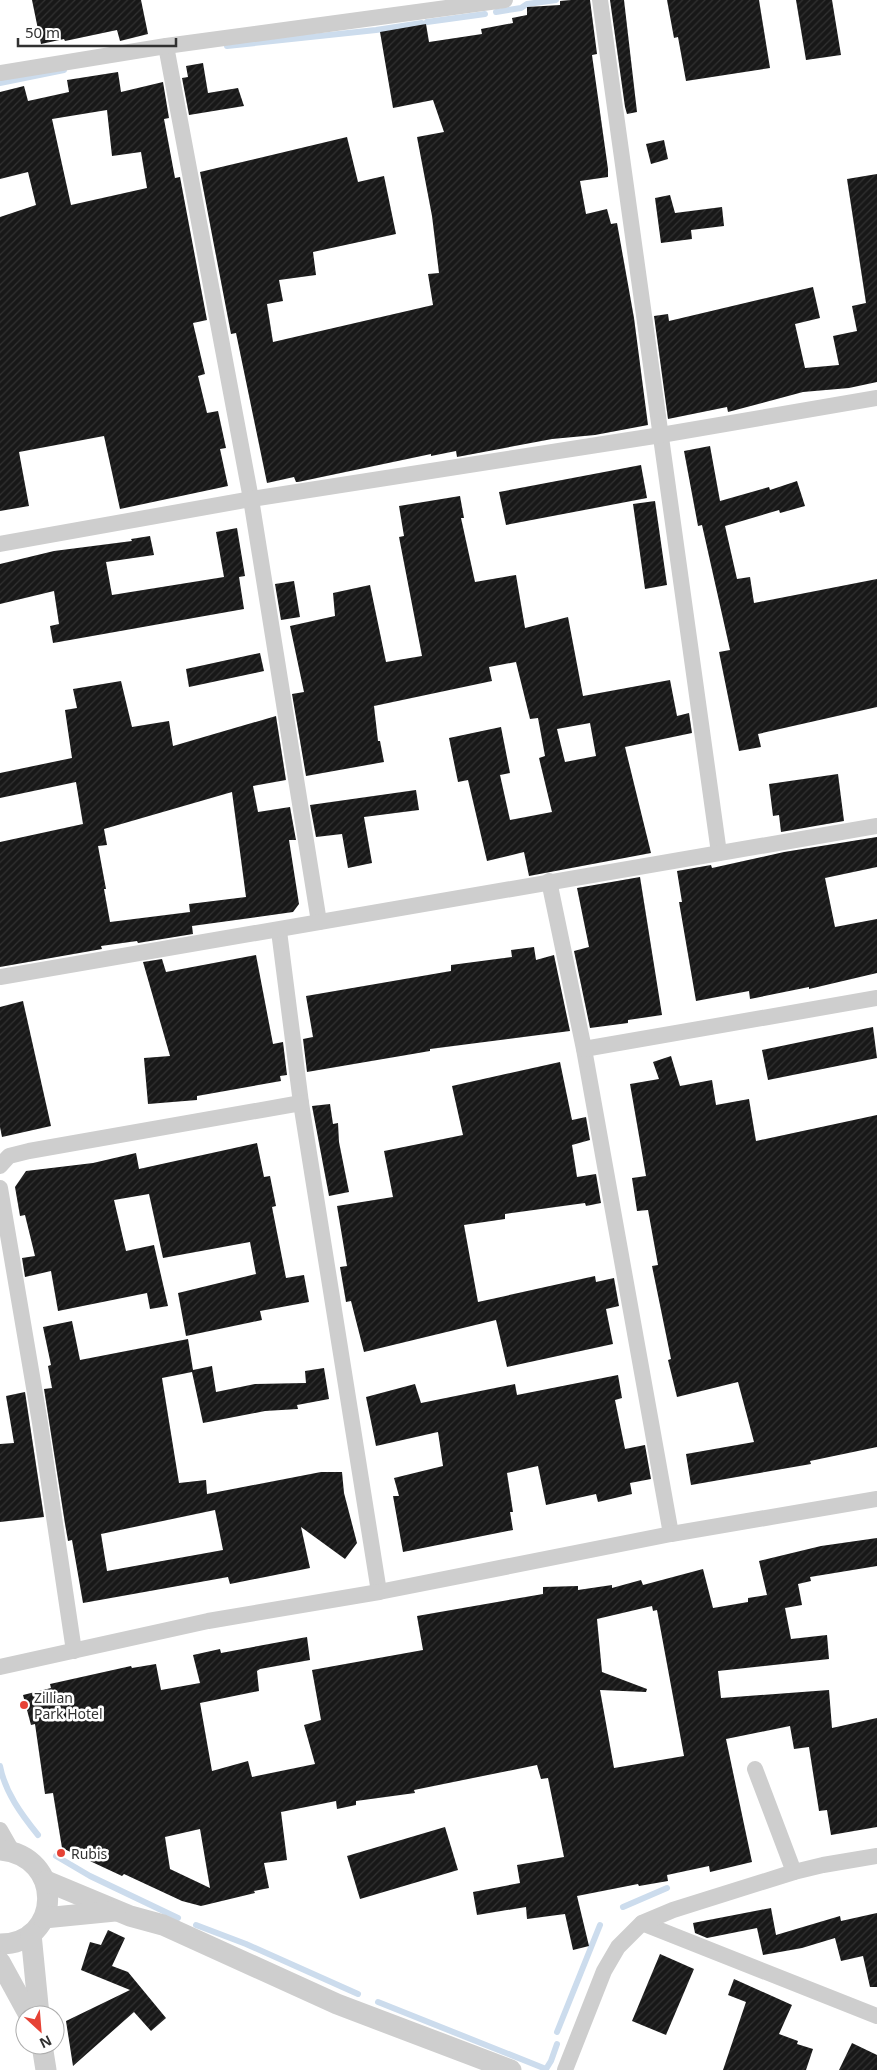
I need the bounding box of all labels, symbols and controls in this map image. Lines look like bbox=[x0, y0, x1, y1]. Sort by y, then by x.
scale bar bbox=[18, 15, 175, 47]
text: 50 m bbox=[25, 22, 60, 42]
place label: Zillian Park Hotel bbox=[34, 1688, 103, 1723]
marker: Zillian Park Hotel bbox=[18, 1699, 30, 1711]
place label: Rubis bbox=[71, 1844, 108, 1863]
marker: Rubis bbox=[55, 1847, 67, 1859]
north arrow bbox=[15, 2005, 65, 2055]
text: N bbox=[37, 2031, 55, 2053]

